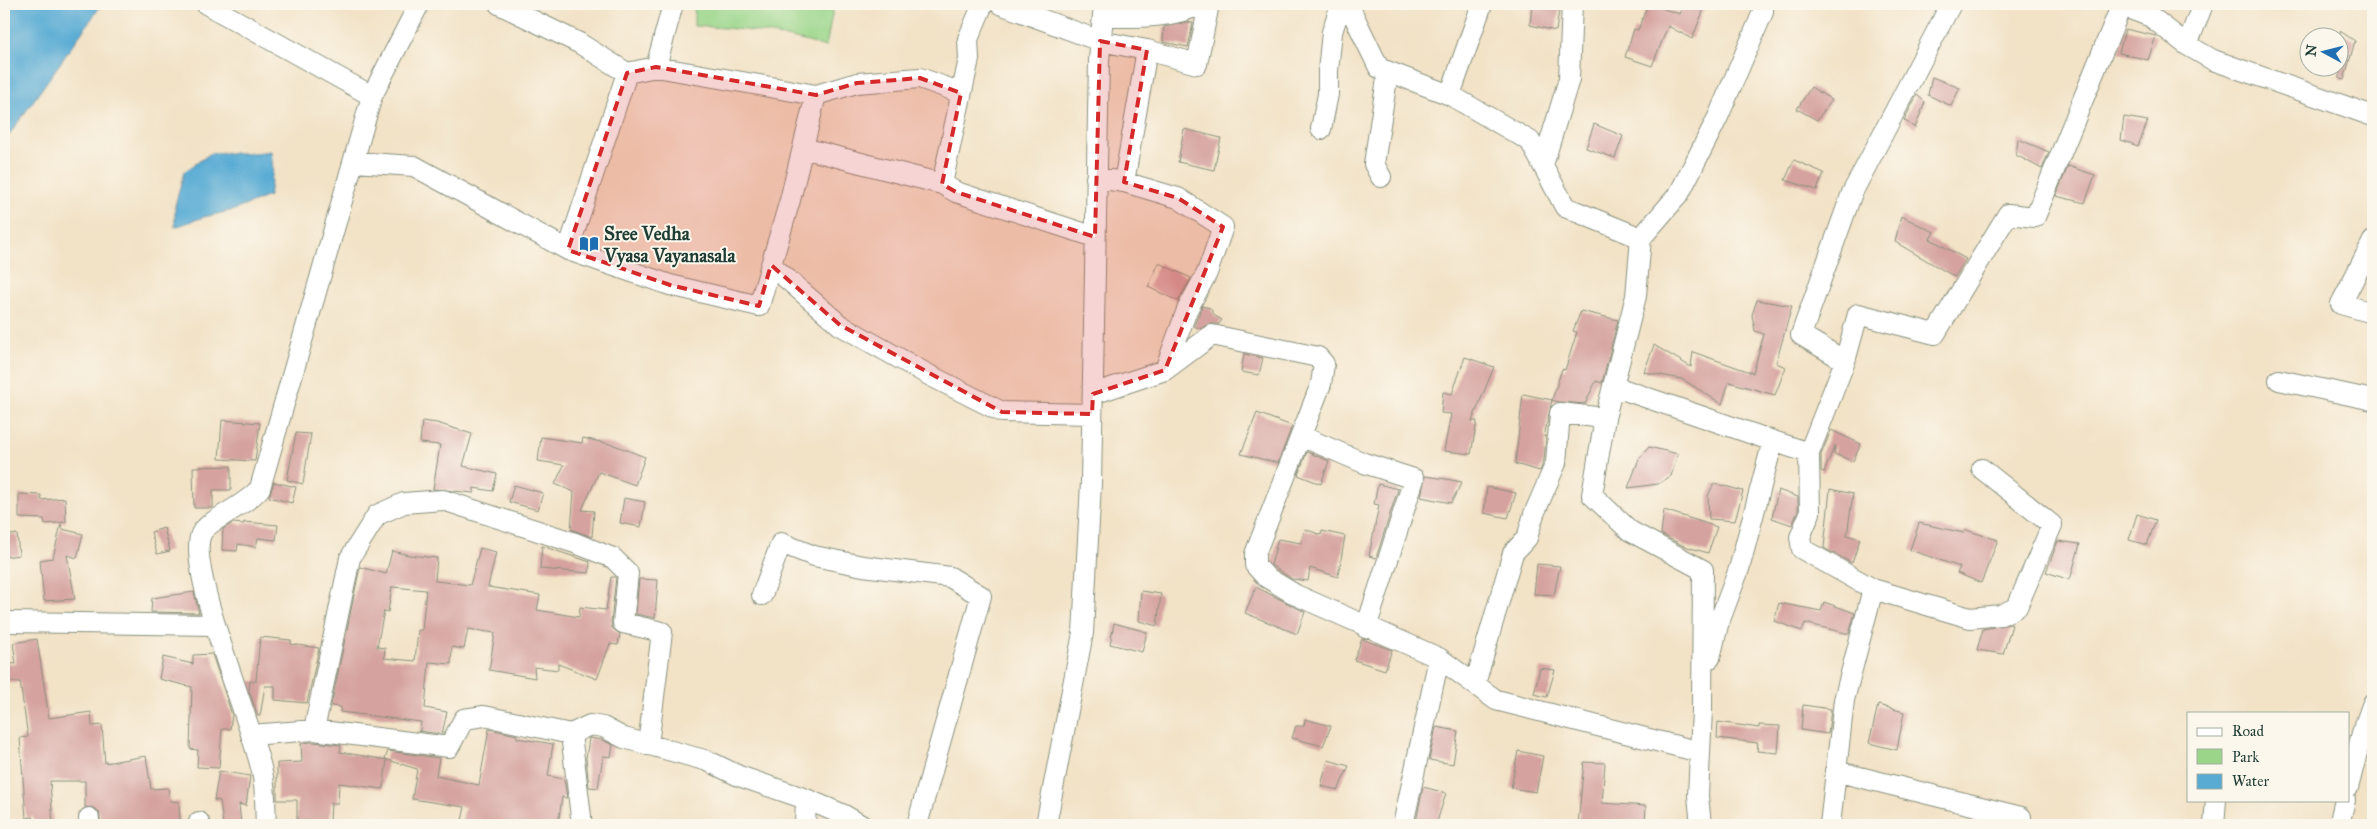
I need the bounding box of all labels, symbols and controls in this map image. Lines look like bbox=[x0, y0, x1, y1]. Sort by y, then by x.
north arrow bbox=[2300, 28, 2350, 78]
text: N bbox=[2302, 43, 2321, 57]
place label: Sree Vedha Vyasa Vayanasala bbox=[603, 222, 736, 268]
library icon: Sree Vedha Vyasa Vayanasala bbox=[578, 233, 600, 255]
legend bbox=[2187, 712, 2350, 802]
text: Road bbox=[2232, 722, 2264, 740]
text: Park bbox=[2232, 748, 2259, 766]
text: Water bbox=[2232, 772, 2269, 790]

